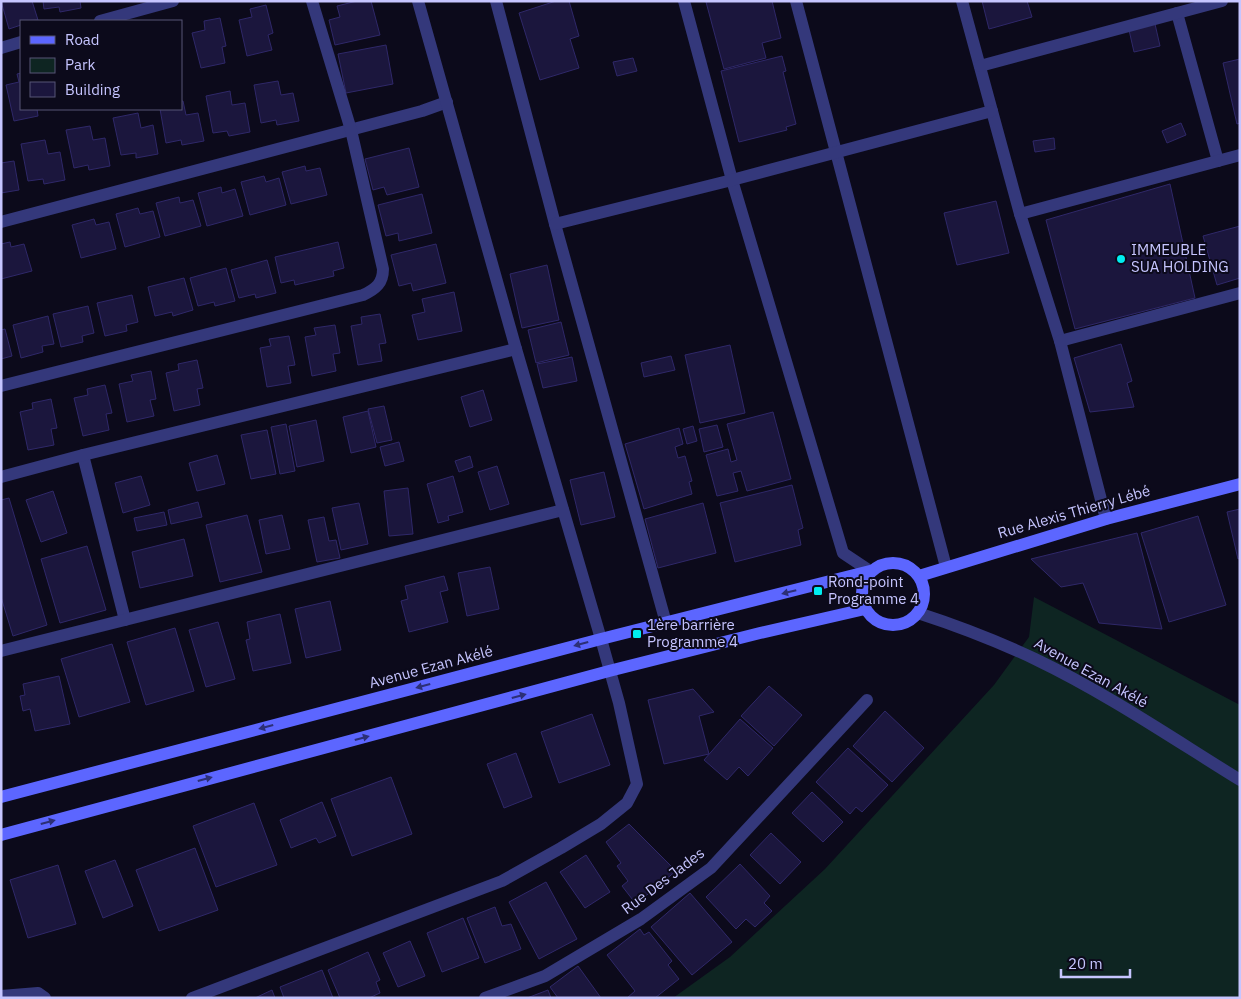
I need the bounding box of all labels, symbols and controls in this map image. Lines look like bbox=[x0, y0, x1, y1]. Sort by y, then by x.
legend bbox=[20, 20, 182, 110]
text: Road bbox=[65, 30, 100, 49]
text: Park bbox=[65, 55, 95, 74]
text: Building bbox=[65, 80, 120, 99]
place label: IMMEUBLE SUA HOLDING bbox=[1131, 240, 1229, 276]
marker: IMMEUBLE SUA HOLDING bbox=[1115, 253, 1127, 265]
street label: Rue Alexis Thierry Lébé bbox=[995, 481, 1152, 542]
place label: Rond-point Programme 4 bbox=[828, 572, 919, 608]
marker: Rond-point Programme 4 bbox=[812, 585, 824, 597]
one-way arrow bbox=[782, 588, 797, 596]
place label: 1ère barrière Programme 4 bbox=[647, 615, 738, 651]
marker: 1ère barrière Programme 4 bbox=[631, 628, 643, 640]
street label: Avenue Ezan Akélé bbox=[1031, 633, 1151, 712]
one-way arrow bbox=[573, 640, 588, 648]
street label: Avenue Ezan Akélé bbox=[367, 641, 495, 692]
one-way arrow bbox=[416, 682, 431, 690]
one-way arrow bbox=[512, 691, 527, 699]
one-way arrow bbox=[259, 723, 274, 731]
one-way arrow bbox=[355, 733, 370, 741]
one-way arrow bbox=[198, 775, 213, 783]
one-way arrow bbox=[41, 817, 56, 825]
street label: Rue Des Jades bbox=[617, 843, 708, 918]
scale bar bbox=[1061, 946, 1130, 978]
text: 20 m bbox=[1068, 954, 1103, 973]

